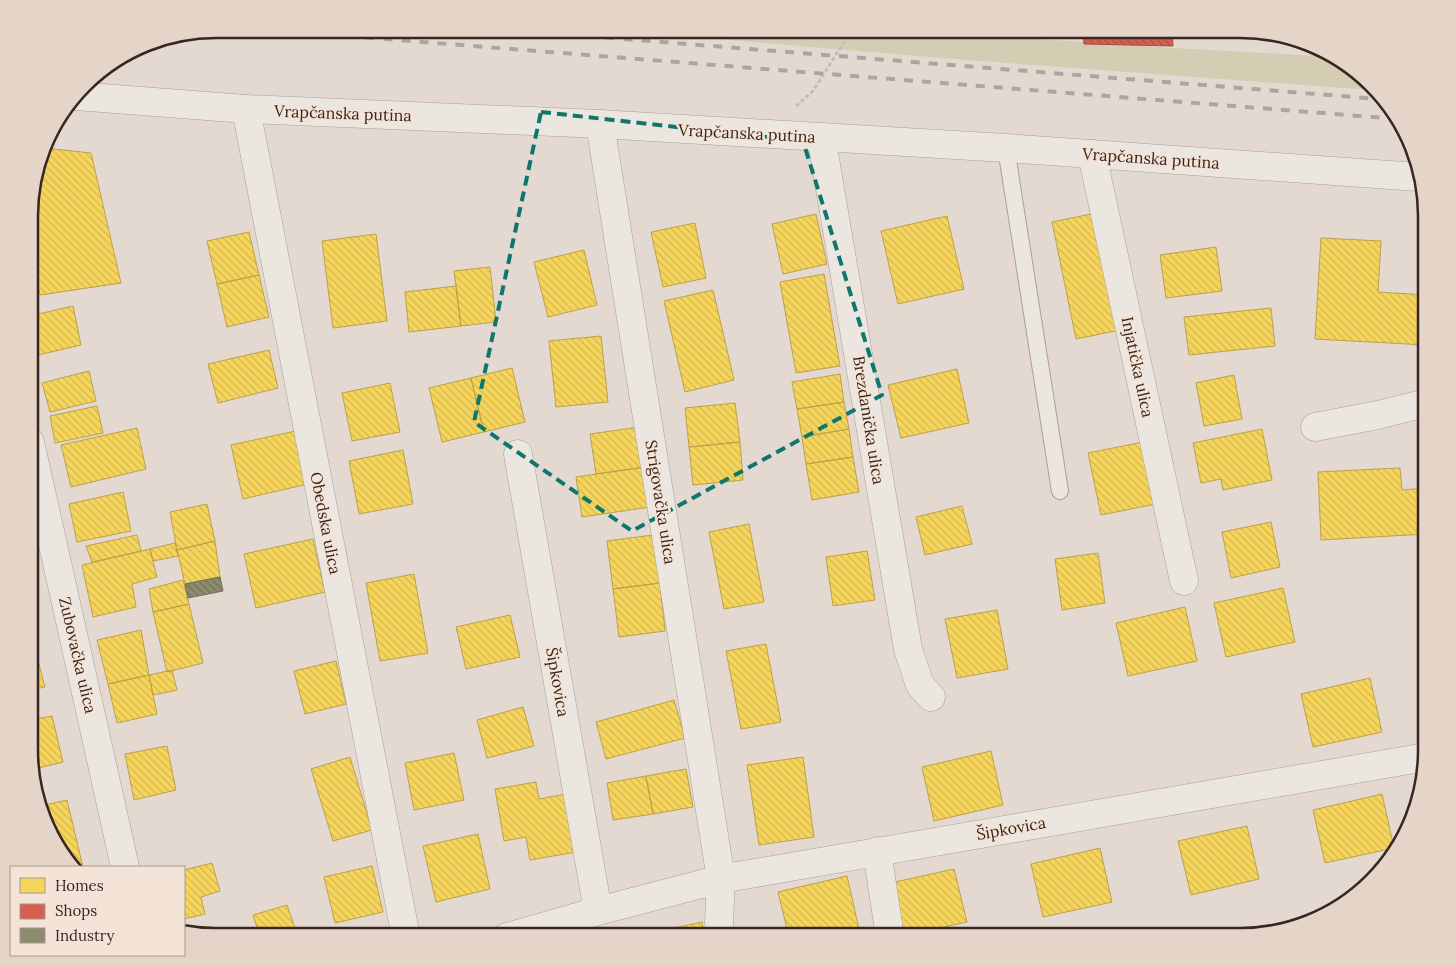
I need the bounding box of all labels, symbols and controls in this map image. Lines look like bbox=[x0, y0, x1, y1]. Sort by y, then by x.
street label: Vrapčanska putina bbox=[273, 101, 412, 125]
street label: Vrapčanska putina bbox=[677, 119, 816, 147]
street label: Vrapčanska putina bbox=[1081, 143, 1220, 173]
street label: Injatička ulica bbox=[1118, 315, 1158, 419]
street label: Brezdanička ulica bbox=[849, 354, 889, 486]
street label: Strigovačka ulica bbox=[641, 438, 681, 566]
street label: Obedska ulica bbox=[306, 470, 346, 576]
street label: Zubovačka ulica bbox=[55, 595, 101, 715]
street label: Šipkovica bbox=[542, 646, 574, 718]
street label: Šipkovica bbox=[975, 812, 1047, 844]
legend bbox=[10, 866, 185, 956]
text: Homes bbox=[55, 876, 104, 895]
text: Shops bbox=[55, 901, 97, 920]
text: Industry bbox=[55, 926, 114, 945]

